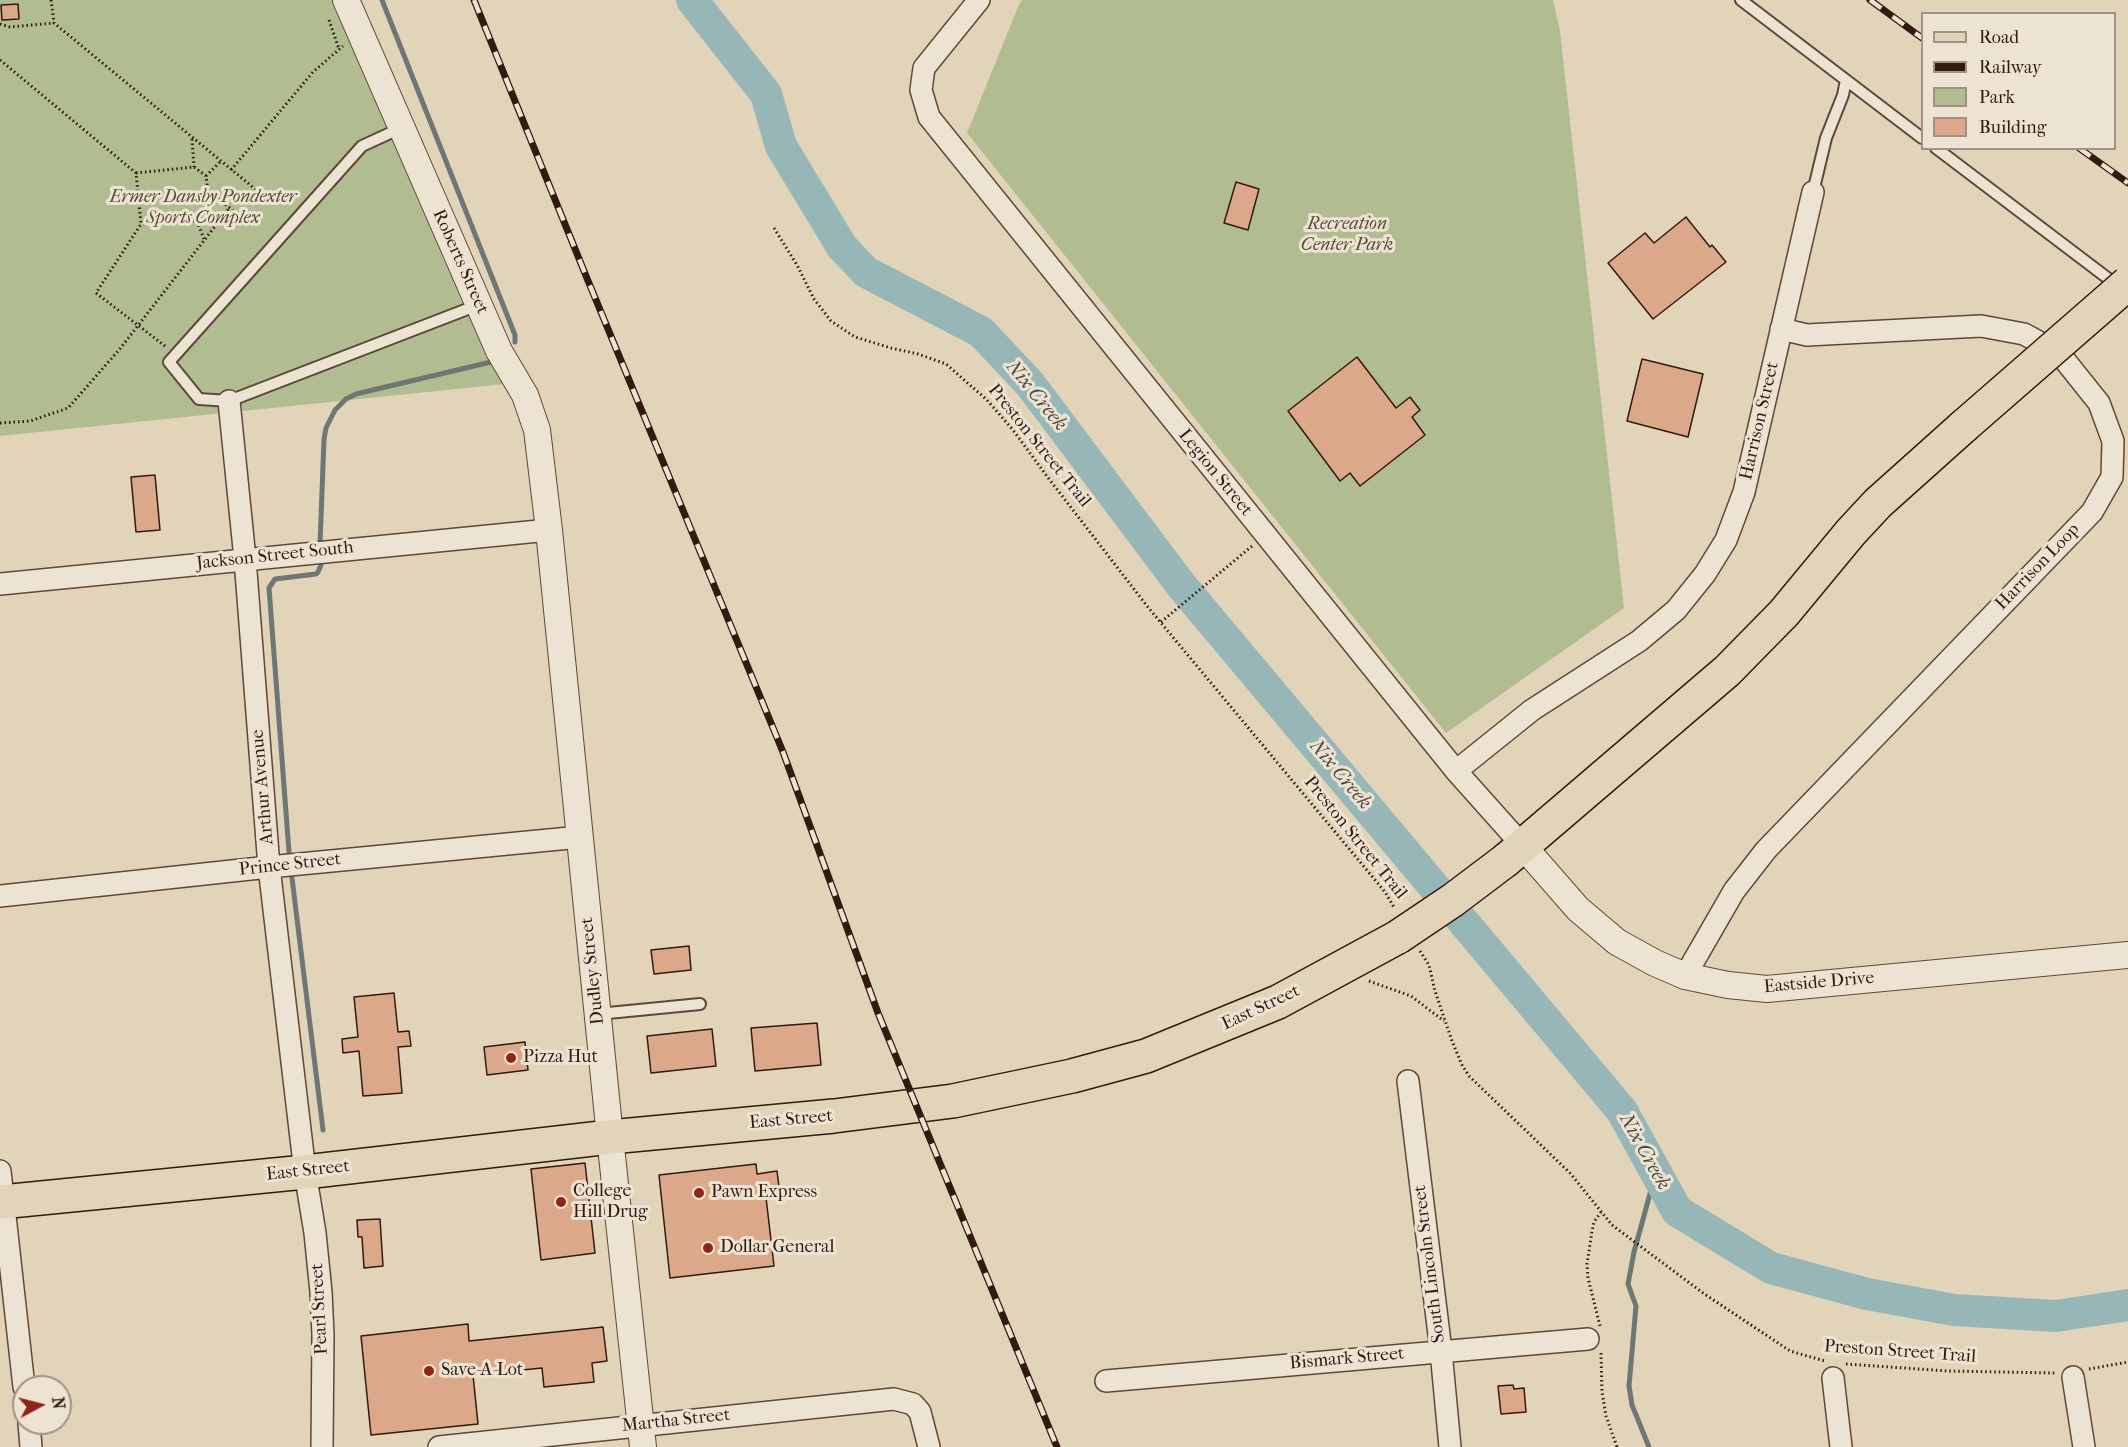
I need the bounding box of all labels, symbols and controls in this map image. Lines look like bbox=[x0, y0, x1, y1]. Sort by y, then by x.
legend bbox=[1921, 12, 2116, 150]
text: Road bbox=[1979, 27, 2019, 48]
text: Railway bbox=[1979, 57, 2042, 78]
text: Park bbox=[1979, 87, 2015, 108]
text: Building bbox=[1979, 117, 2046, 138]
park label: Ermer Dansby Pondexter Sports Complex bbox=[110, 187, 296, 230]
street label: Roberts Street bbox=[427, 206, 493, 318]
park label: Recreation Center Park bbox=[1301, 214, 1393, 256]
water label: Nix Creek bbox=[1000, 356, 1072, 436]
street label: Harrison Street bbox=[1736, 360, 1784, 482]
street label: Preston Street Trail bbox=[983, 380, 1095, 512]
street label: Legion Street bbox=[1173, 425, 1257, 521]
street label: Harrison Loop bbox=[1991, 519, 2085, 615]
street label: Jackson Street South bbox=[195, 537, 355, 575]
street label: Arthur Avenue bbox=[247, 729, 279, 845]
water label: Nix Creek bbox=[1304, 735, 1376, 815]
street label: Preston Street Trail bbox=[1299, 772, 1411, 904]
street label: Prince Street bbox=[238, 849, 342, 881]
street label: Dudley Street bbox=[577, 916, 609, 1026]
street label: Eastside Drive bbox=[1763, 967, 1875, 999]
street label: East Street bbox=[1218, 981, 1304, 1035]
place label: Pizza Hut bbox=[523, 1047, 598, 1069]
marker: Pizza Hut bbox=[504, 1051, 518, 1065]
street label: East Street bbox=[748, 1106, 834, 1134]
water label: Nix Creek bbox=[1613, 1110, 1675, 1194]
street label: East Street bbox=[265, 1156, 351, 1186]
place label: College Hill Drug bbox=[573, 1181, 648, 1224]
place label: Pawn Express bbox=[711, 1182, 817, 1204]
street label: South Lincoln Street bbox=[1410, 1184, 1450, 1344]
marker: Pawn Express bbox=[692, 1186, 706, 1200]
marker: College Hill Drug bbox=[554, 1195, 568, 1209]
place label: Dollar General bbox=[720, 1237, 834, 1259]
marker: Dollar General bbox=[701, 1241, 715, 1255]
street label: Pearl Street bbox=[307, 1263, 333, 1355]
street label: Preston Street Trail bbox=[1823, 1336, 1977, 1368]
street label: Bismark Street bbox=[1289, 1343, 1405, 1375]
place label: Save-A-Lot bbox=[441, 1360, 523, 1382]
marker: Save-A-Lot bbox=[422, 1364, 436, 1378]
north arrow bbox=[12, 1375, 72, 1435]
text: N bbox=[48, 1396, 69, 1410]
street label: Martha Street bbox=[621, 1405, 731, 1437]

